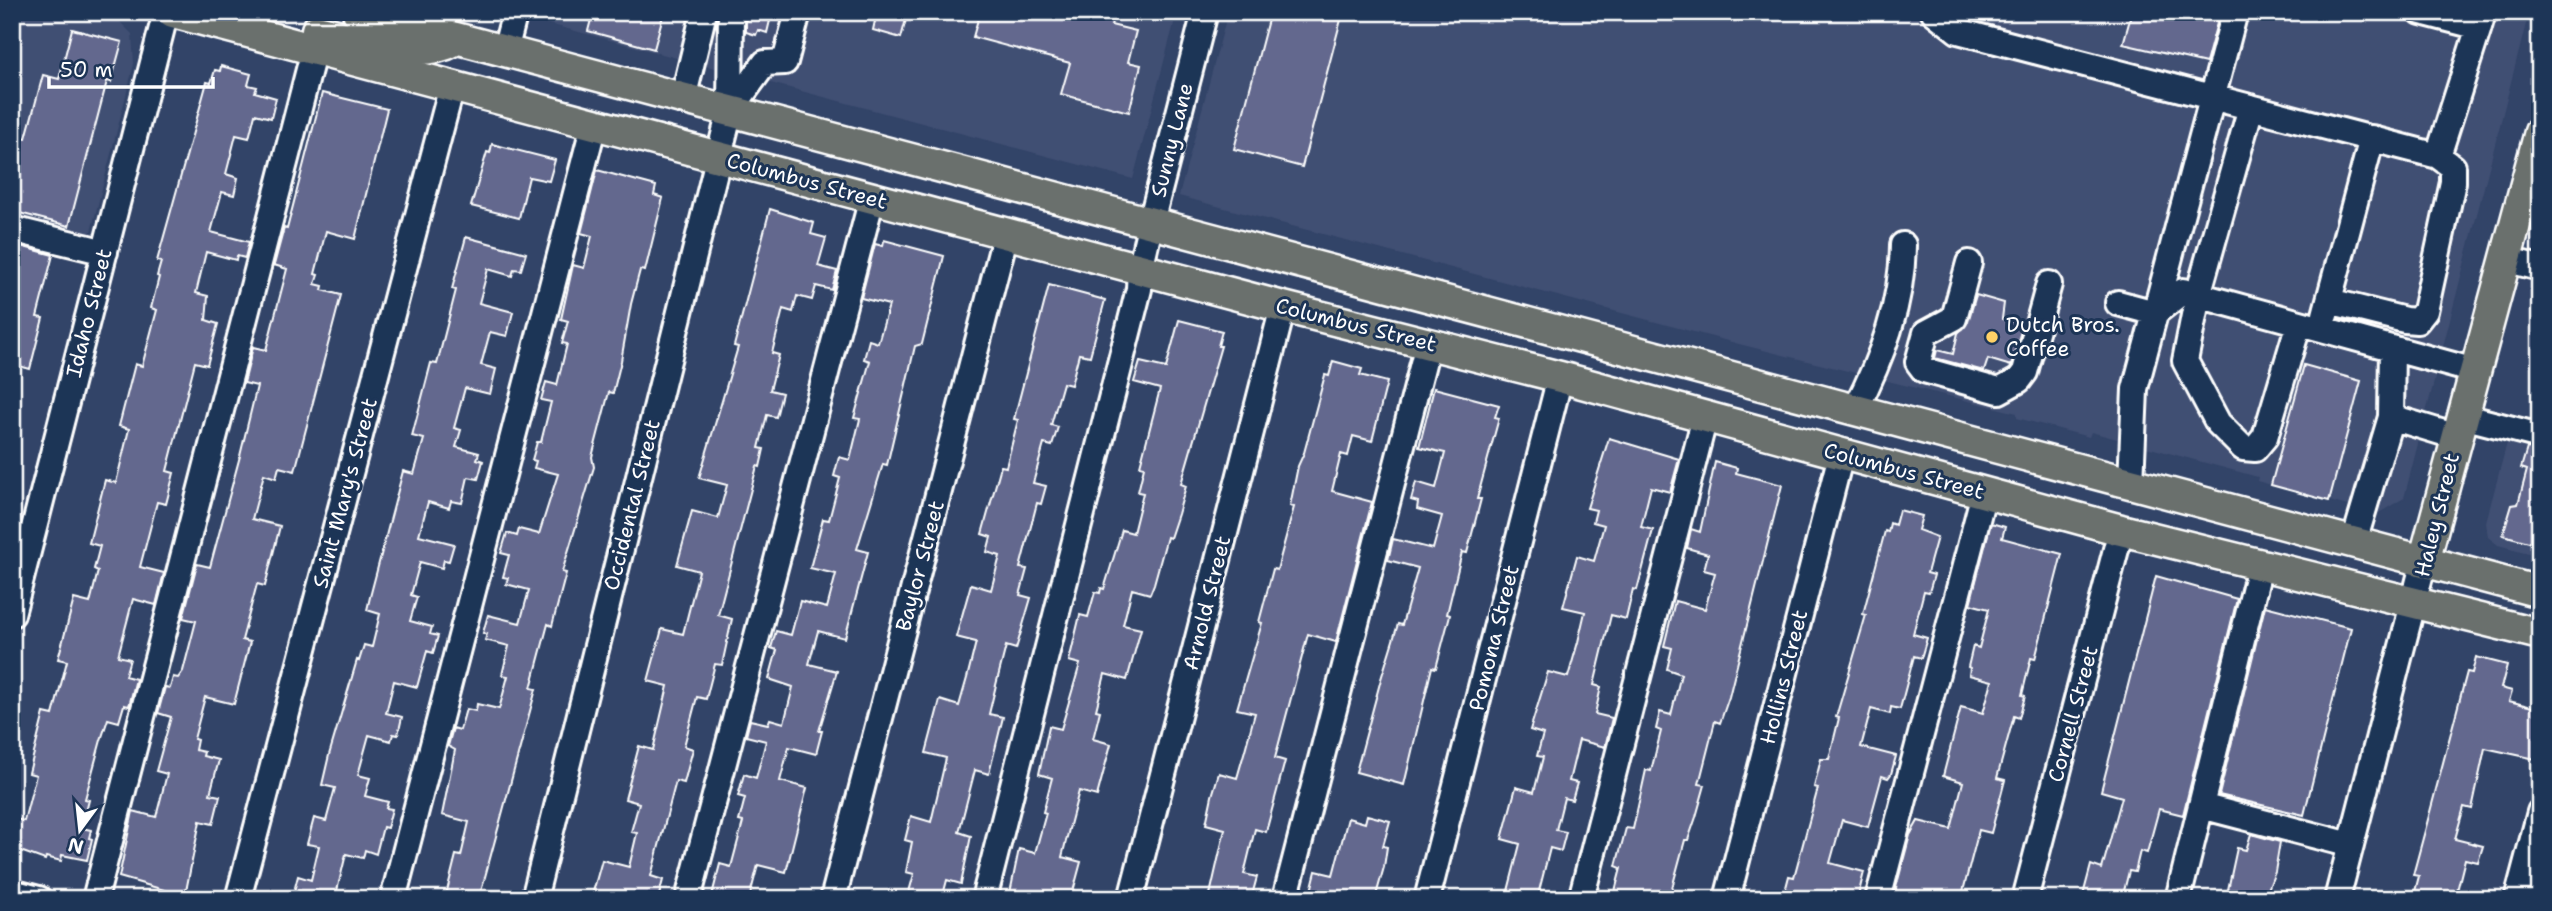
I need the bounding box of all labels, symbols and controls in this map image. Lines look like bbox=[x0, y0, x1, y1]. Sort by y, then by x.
scale bar bbox=[49, 46, 214, 90]
text: 50 m bbox=[60, 56, 113, 84]
street label: Sunny Lane bbox=[1144, 80, 1200, 200]
street label: Columbus Street bbox=[724, 146, 890, 216]
street label: Idaho Street bbox=[60, 246, 118, 380]
street label: Columbus Street bbox=[1273, 291, 1439, 359]
place label: Dutch Bros. Coffee bbox=[2006, 311, 2120, 363]
marker: Dutch Bros. Coffee bbox=[1984, 329, 2000, 345]
street label: Saint Mary's Street bbox=[306, 395, 384, 591]
street label: Occidental Street bbox=[597, 417, 667, 593]
street label: Columbus Street bbox=[1821, 436, 1987, 506]
street label: Haley Street bbox=[2408, 450, 2466, 580]
street label: Baylor Street bbox=[889, 498, 951, 634]
street label: Arnold Street bbox=[1177, 533, 1237, 673]
street label: Pomona Street bbox=[1462, 562, 1526, 714]
street label: Hollins Street bbox=[1754, 607, 1814, 747]
street label: Cornell Street bbox=[2041, 643, 2105, 785]
north arrow bbox=[46, 796, 116, 866]
text: N bbox=[65, 832, 86, 860]

